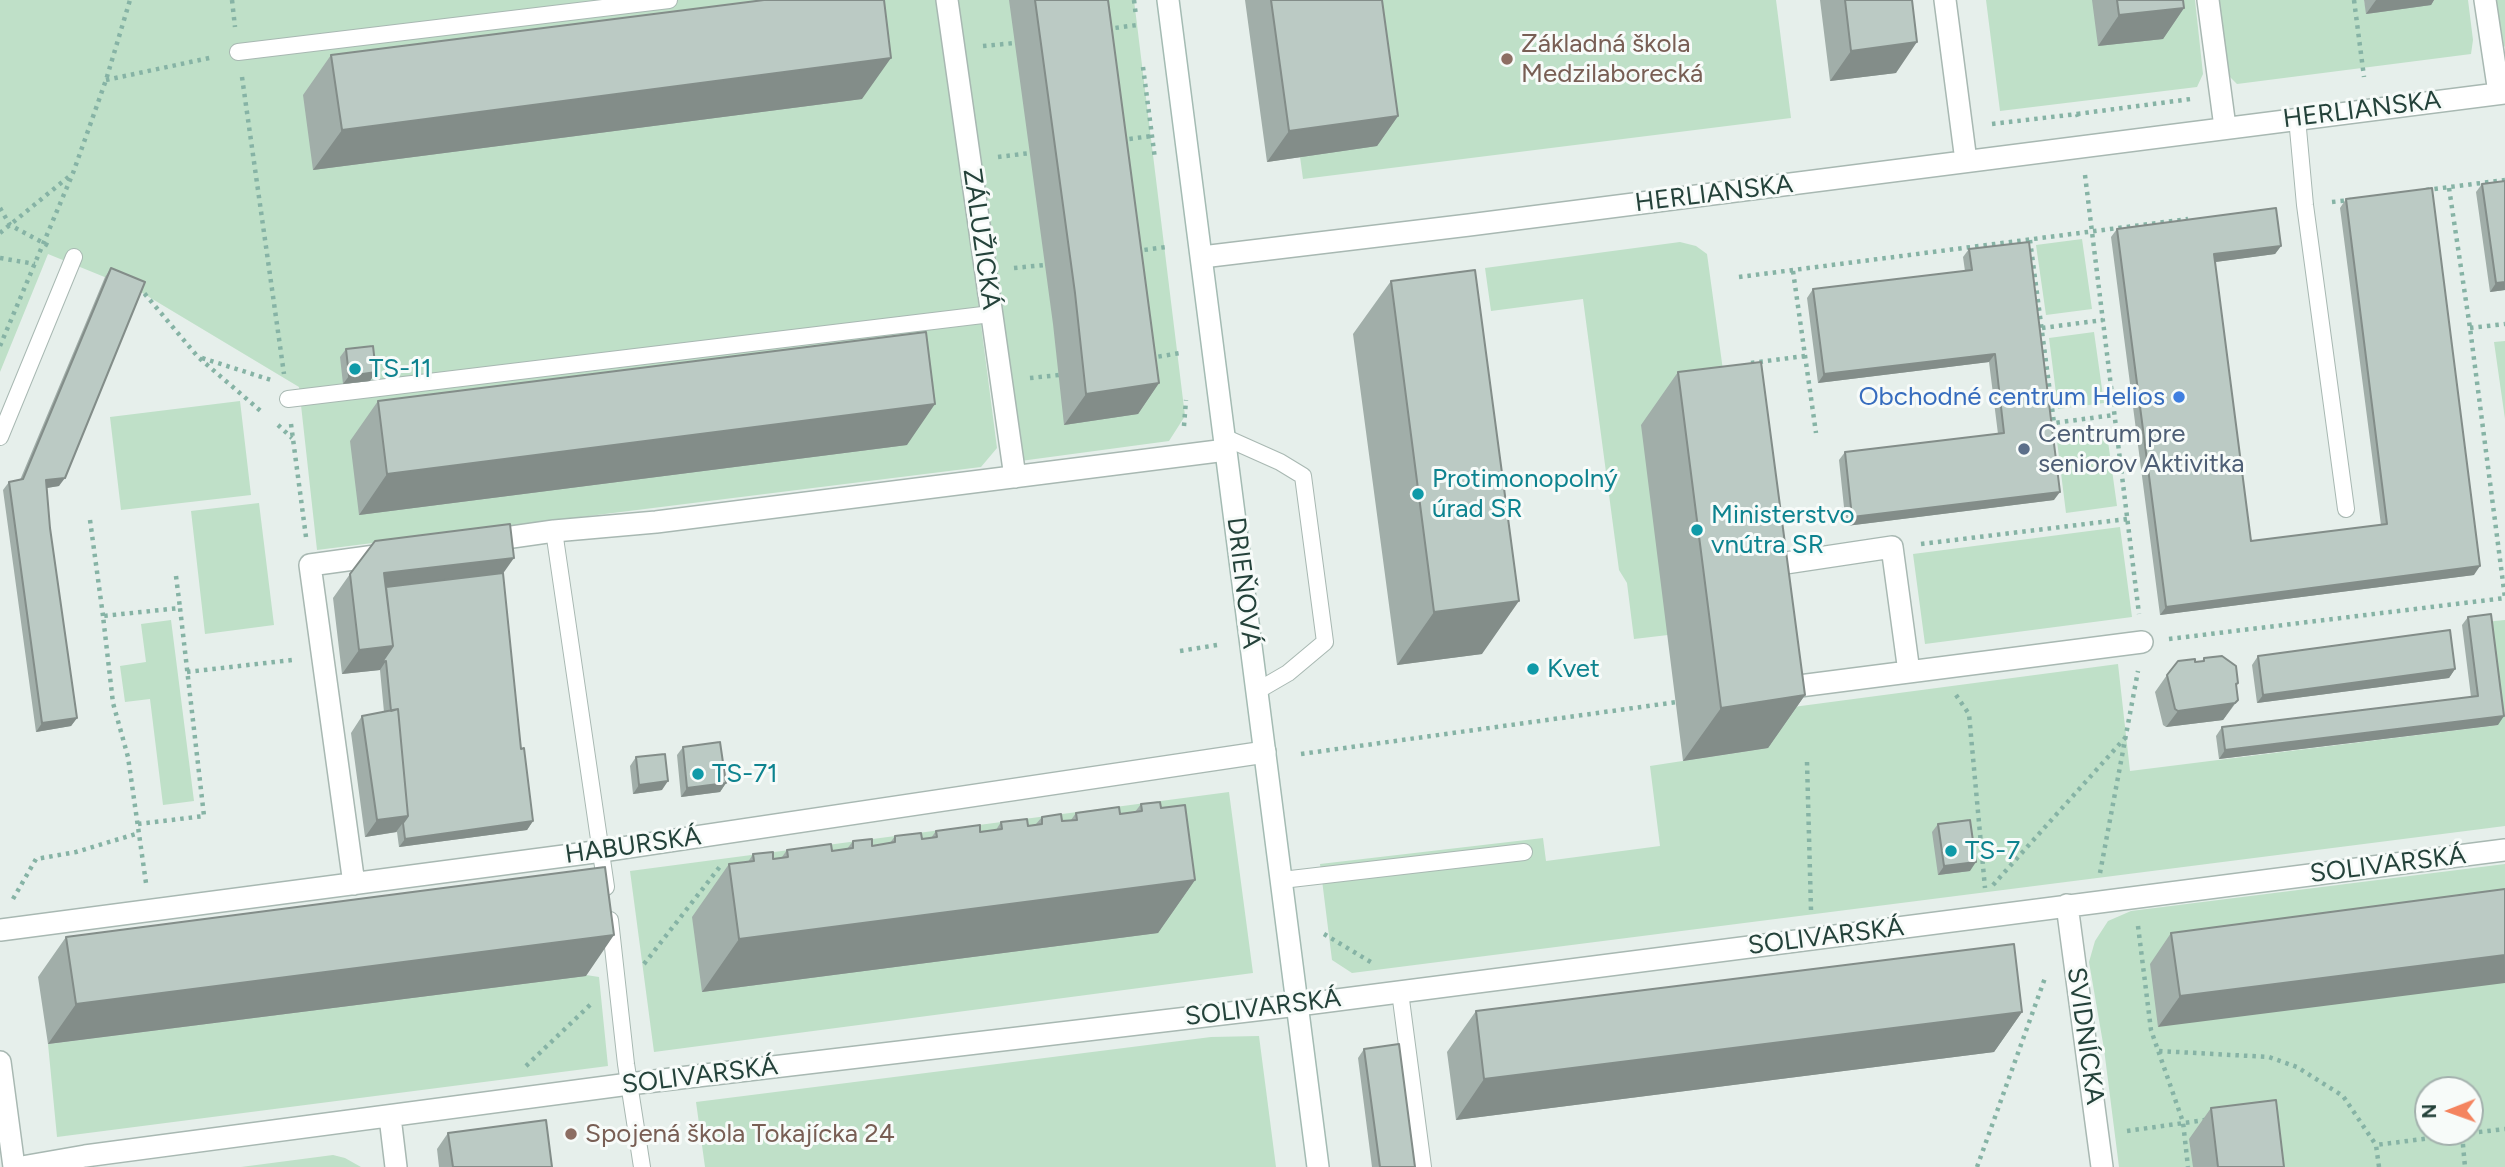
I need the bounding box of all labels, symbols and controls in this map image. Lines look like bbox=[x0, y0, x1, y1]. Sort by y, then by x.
place label: Základná škola Medzilaborecká bbox=[1521, 28, 1703, 90]
marker: Základná škola Medzilaborecká bbox=[1499, 51, 1515, 67]
street label: HERLIANSKA bbox=[2281, 85, 2443, 135]
street label: ZÁLUŽICKÁ bbox=[956, 166, 1006, 312]
street label: HERLIANSKA bbox=[1633, 169, 1795, 219]
place label: TS-11 bbox=[369, 353, 432, 385]
marker: TS-11 bbox=[347, 361, 363, 377]
place label: Obchodné centrum Helios bbox=[1858, 381, 2165, 413]
marker: Obchodné centrum Helios bbox=[2171, 389, 2187, 405]
place label: Centrum pre seniorov Aktivitka bbox=[2038, 418, 2244, 480]
marker: Centrum pre seniorov Aktivitka bbox=[2016, 441, 2032, 457]
place label: Protimonopolný úrad SR bbox=[1432, 463, 1618, 524]
marker: Protimonopolný úrad SR bbox=[1410, 486, 1426, 502]
place label: Ministerstvo vnútra SR bbox=[1711, 499, 1855, 560]
street label: DRIEŇOVÁ bbox=[1219, 515, 1267, 651]
marker: Ministerstvo vnútra SR bbox=[1689, 522, 1705, 538]
place label: Kvet bbox=[1547, 653, 1600, 685]
marker: Kvet bbox=[1525, 661, 1541, 677]
place label: TS-71 bbox=[712, 758, 778, 790]
marker: TS-71 bbox=[690, 766, 706, 782]
street label: HABURSKÁ bbox=[563, 821, 703, 871]
place label: TS-7 bbox=[1965, 835, 2020, 867]
street label: SOLIVARSKÁ bbox=[2308, 840, 2468, 890]
marker: TS-7 bbox=[1943, 843, 1959, 859]
street label: SOLIVARSKÁ bbox=[1746, 912, 1906, 962]
street label: SVIDNÍCKA bbox=[2060, 965, 2110, 1107]
street label: SOLIVARSKÁ bbox=[1183, 983, 1343, 1033]
street label: SOLIVARSKÁ bbox=[620, 1051, 780, 1101]
north arrow bbox=[2414, 1076, 2484, 1146]
text: N bbox=[2418, 1104, 2441, 1119]
place label: Spojená škola Tokajícka 24 bbox=[585, 1118, 895, 1150]
marker: Spojená škola Tokajícka 24 bbox=[563, 1126, 579, 1142]

